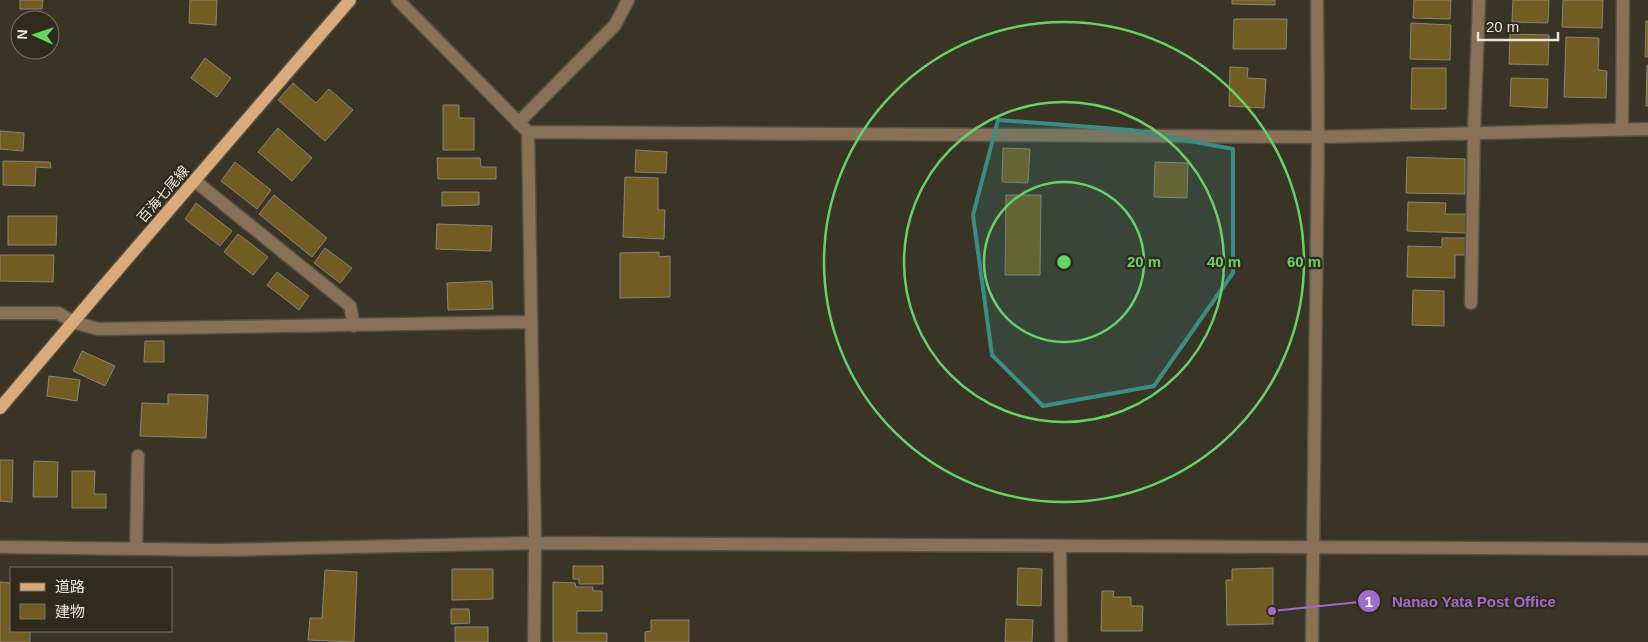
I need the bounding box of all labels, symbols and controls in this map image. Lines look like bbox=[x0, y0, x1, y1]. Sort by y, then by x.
north arrow bbox=[10, 10, 60, 60]
scale bar bbox=[1478, 10, 1558, 42]
text: 20 m bbox=[1486, 18, 1519, 35]
text: N bbox=[14, 29, 30, 40]
street label: 百海七尾線 bbox=[134, 162, 192, 226]
centre of rings bbox=[1055, 253, 1073, 271]
text: 20 m bbox=[1127, 253, 1161, 270]
text: 40 m bbox=[1207, 253, 1241, 270]
text: 60 m bbox=[1287, 253, 1321, 270]
legend bbox=[10, 567, 172, 632]
text: 道路 bbox=[55, 578, 85, 595]
callout: Nanao Yata Post Office bbox=[1357, 586, 1566, 616]
text: 1 bbox=[1365, 593, 1373, 610]
text: Nanao Yata Post Office bbox=[1392, 593, 1556, 610]
text: 建物 bbox=[55, 603, 85, 620]

